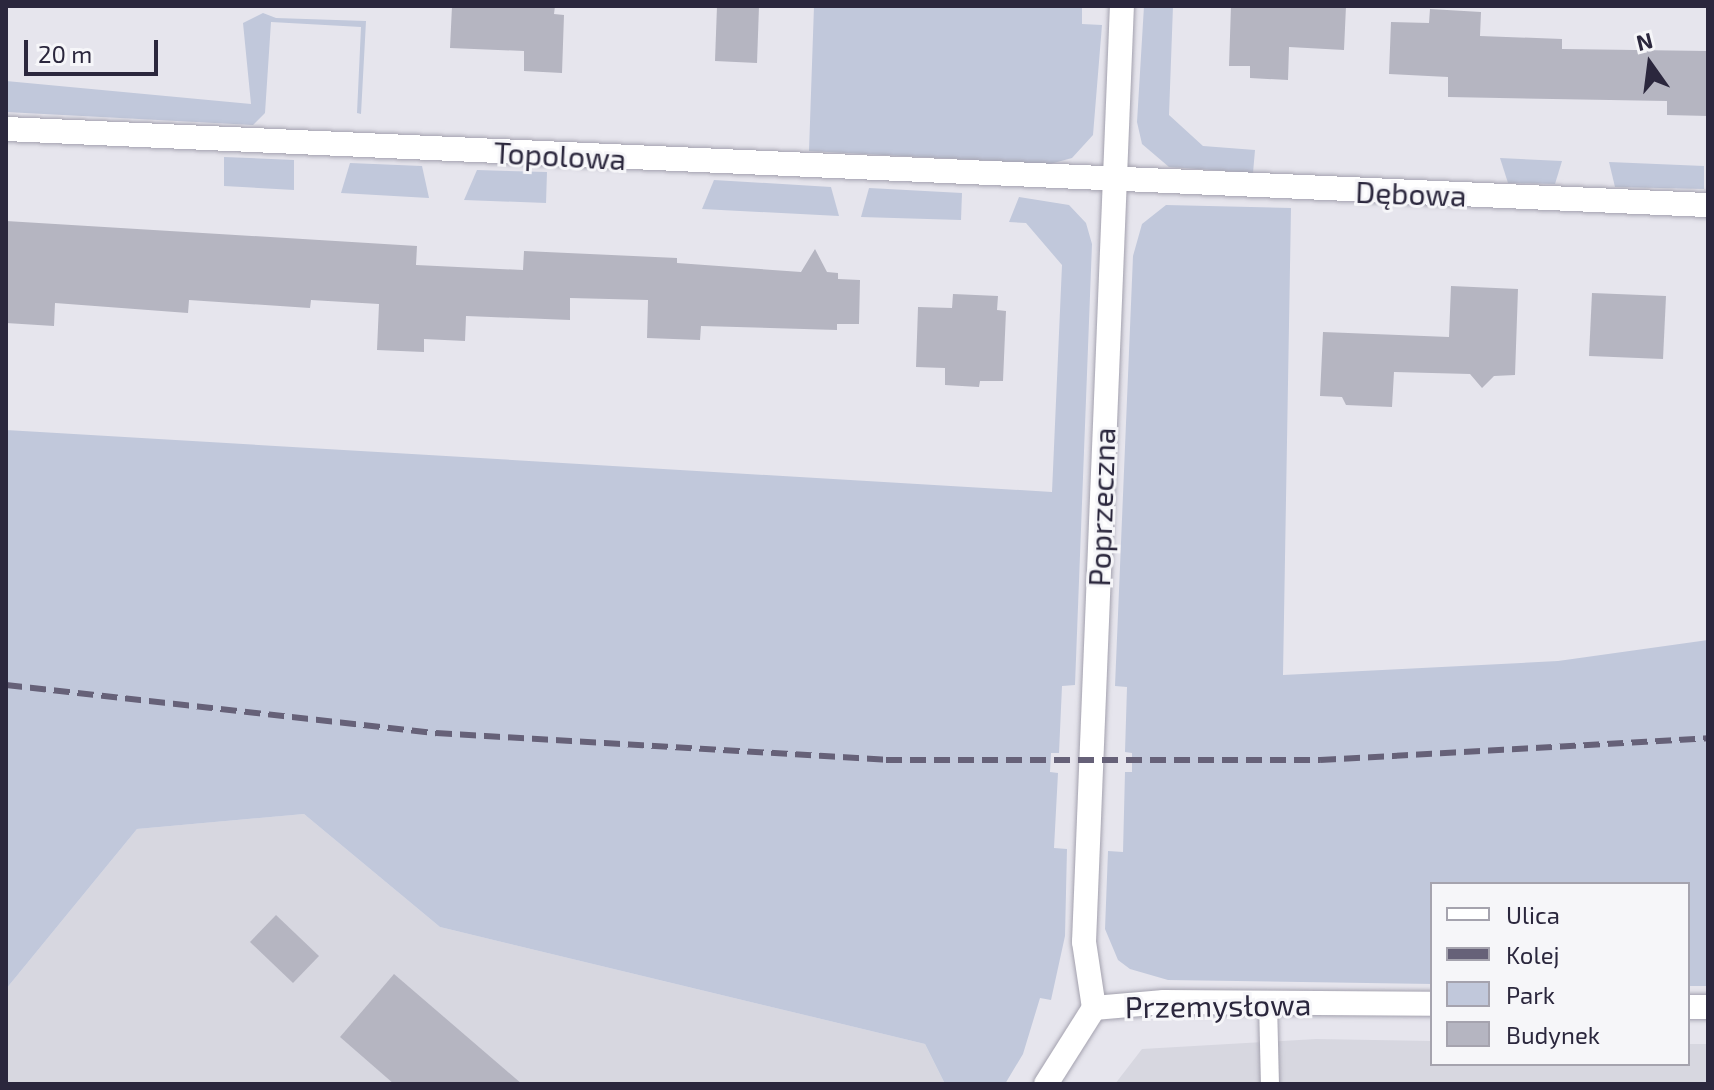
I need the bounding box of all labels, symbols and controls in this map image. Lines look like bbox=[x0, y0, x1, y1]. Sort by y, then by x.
scale bar bbox=[28, 24, 162, 74]
north arrow bbox=[1610, 24, 1690, 104]
text: N bbox=[1633, 26, 1655, 55]
text: 20 m bbox=[38, 39, 92, 68]
street label: Topolowa bbox=[493, 134, 627, 176]
street label: Dębowa bbox=[1355, 173, 1467, 213]
street label: Poprzeczna bbox=[1080, 427, 1122, 587]
legend bbox=[1430, 882, 1690, 1066]
text: Ulica bbox=[1506, 900, 1560, 929]
text: Kolej bbox=[1506, 940, 1560, 969]
text: Park bbox=[1506, 980, 1555, 1009]
street label: Przemysłowa bbox=[1125, 985, 1311, 1025]
text: Budynek bbox=[1506, 1020, 1600, 1049]

